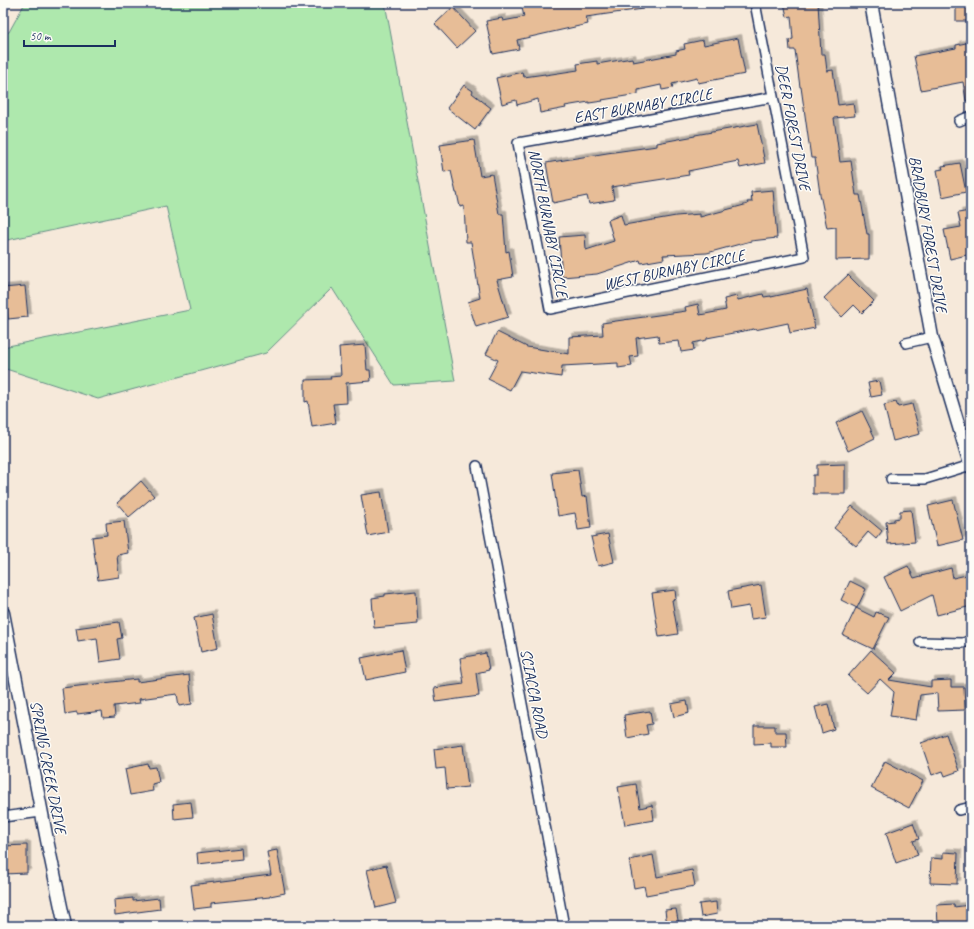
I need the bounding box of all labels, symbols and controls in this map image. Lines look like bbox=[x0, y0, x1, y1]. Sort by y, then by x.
scale bar bbox=[24, 22, 115, 48]
text: 50 m bbox=[30, 28, 52, 44]
street label: DEER FOREST DRIVE bbox=[771, 62, 815, 194]
street label: EAST BURNABY CIRCLE bbox=[572, 84, 716, 128]
street label: NORTH BURNABY CIRCLE bbox=[524, 147, 573, 301]
street label: BRADBURY FOREST DRIVE bbox=[904, 154, 952, 316]
street label: WEST BURNABY CIRCLE bbox=[602, 245, 749, 295]
street label: SCIACCA ROAD bbox=[516, 647, 553, 741]
street label: SPRING CREEK DRIVE bbox=[25, 699, 71, 838]

